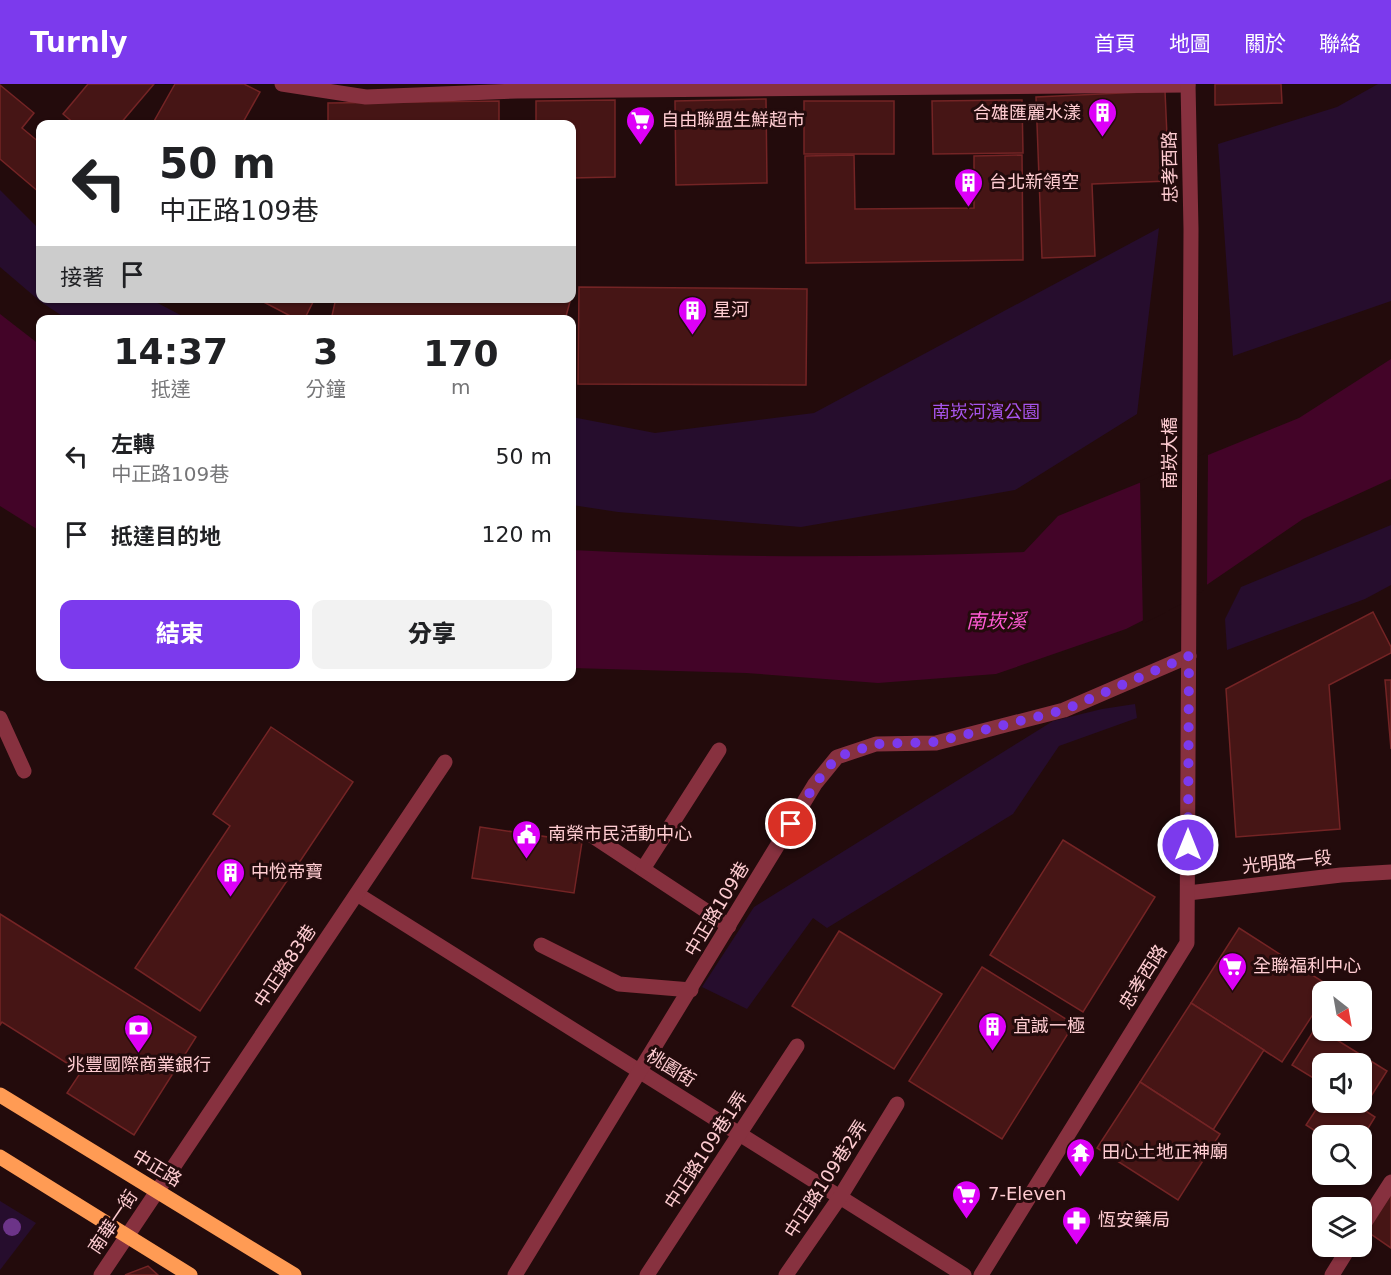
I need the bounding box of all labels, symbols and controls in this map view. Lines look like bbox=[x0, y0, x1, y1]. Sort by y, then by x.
text: Turnly bbox=[30, 26, 128, 59]
text: 首頁 bbox=[1094, 32, 1136, 56]
text: 地圖 bbox=[1169, 32, 1211, 56]
text: 關於 bbox=[1244, 32, 1286, 56]
text: 聯絡 bbox=[1319, 32, 1361, 56]
building icon: 合雄匯麗水漾 bbox=[1086, 97, 1118, 139]
place label: 合雄匯麗水漾 bbox=[973, 102, 1081, 123]
supermarket icon: 自由聯盟生鮮超市 bbox=[624, 104, 656, 146]
place label: 自由聯盟生鮮超市 bbox=[661, 109, 805, 130]
street label: 忠孝西路 bbox=[1158, 131, 1181, 203]
text: 50 m bbox=[159, 139, 276, 188]
icon: left bbox=[60, 144, 138, 222]
building icon: 台北新領空 bbox=[952, 166, 984, 208]
place label: 台北新領空 bbox=[989, 171, 1079, 192]
text: 中正路109巷 bbox=[159, 195, 319, 226]
icon: arrive bbox=[116, 258, 149, 291]
text: 接著 bbox=[60, 265, 104, 290]
building icon: 星河 bbox=[676, 294, 708, 336]
place label: 星河 bbox=[713, 299, 749, 320]
text: 14:37 bbox=[114, 331, 228, 372]
text: 3 bbox=[313, 331, 338, 372]
text: 170 bbox=[423, 333, 498, 374]
text: m bbox=[451, 375, 471, 399]
text: 抵達 bbox=[151, 377, 191, 401]
text: 分鐘 bbox=[306, 377, 346, 401]
park label: 南崁河濱公園 bbox=[932, 401, 1040, 422]
street label: 南崁大橋 bbox=[1159, 417, 1180, 489]
text: 左轉 bbox=[111, 432, 155, 457]
icon: left bbox=[60, 440, 93, 473]
text: 50 m bbox=[496, 444, 552, 469]
text: 中正路109巷 bbox=[111, 462, 229, 486]
icon: arrive bbox=[60, 518, 93, 551]
text: 120 m bbox=[482, 522, 552, 547]
text: 抵達目的地 bbox=[111, 524, 221, 549]
button: 結束 bbox=[60, 600, 300, 669]
button: 分享 bbox=[312, 600, 552, 669]
water label: 南崁溪 bbox=[966, 609, 1029, 633]
pin bbox=[765, 798, 816, 849]
icon: arrive bbox=[774, 807, 807, 840]
position arrow bbox=[1156, 813, 1220, 877]
public building icon: 南榮市民活動中心 bbox=[511, 818, 543, 860]
place label: 南榮市民活動中心 bbox=[548, 823, 692, 844]
street label: 光明路一段 bbox=[1241, 846, 1333, 877]
building icon: 中悅帝寶 bbox=[214, 856, 246, 898]
street label: 中正路109巷 bbox=[680, 858, 753, 960]
place label: 中悅帝寶 bbox=[251, 861, 323, 882]
street label: 中正路83巷 bbox=[249, 921, 320, 1011]
street label: 忠孝西路 bbox=[1115, 941, 1171, 1013]
supermarket icon: 全聯福利中心 bbox=[1216, 950, 1248, 992]
place label: 全聯福利中心 bbox=[1253, 955, 1361, 976]
north arrow bbox=[1312, 981, 1372, 1041]
map controls bbox=[1312, 981, 1372, 1257]
building icon: 宜誠一極 bbox=[976, 1010, 1008, 1052]
bank icon: 兆豐國際商業銀行 bbox=[123, 1012, 155, 1054]
place label: 宜誠一極 bbox=[1013, 1015, 1085, 1036]
street label: 桃園街 bbox=[643, 1044, 700, 1091]
button: sound bbox=[1312, 1053, 1372, 1113]
place label: 兆豐國際商業銀行 bbox=[67, 1054, 211, 1075]
street label: 中正路109巷1弄 bbox=[660, 1087, 751, 1212]
street label: 中正路109巷2弄 bbox=[780, 1116, 871, 1241]
button: search bbox=[1312, 1125, 1372, 1185]
temple icon: 田心土地正神廟 bbox=[1065, 1136, 1097, 1178]
place label: 田心土地正神廟 bbox=[1102, 1141, 1228, 1162]
street label: 中正路 bbox=[129, 1145, 186, 1190]
supermarket icon: 7-Eleven bbox=[951, 1178, 983, 1220]
place label: 7-Eleven bbox=[988, 1183, 1067, 1204]
street label: 南華一街 bbox=[84, 1186, 141, 1257]
button: layers bbox=[1312, 1197, 1372, 1257]
pharmacy icon: 恆安藥局 bbox=[1061, 1204, 1093, 1246]
place label: 恆安藥局 bbox=[1098, 1209, 1170, 1230]

